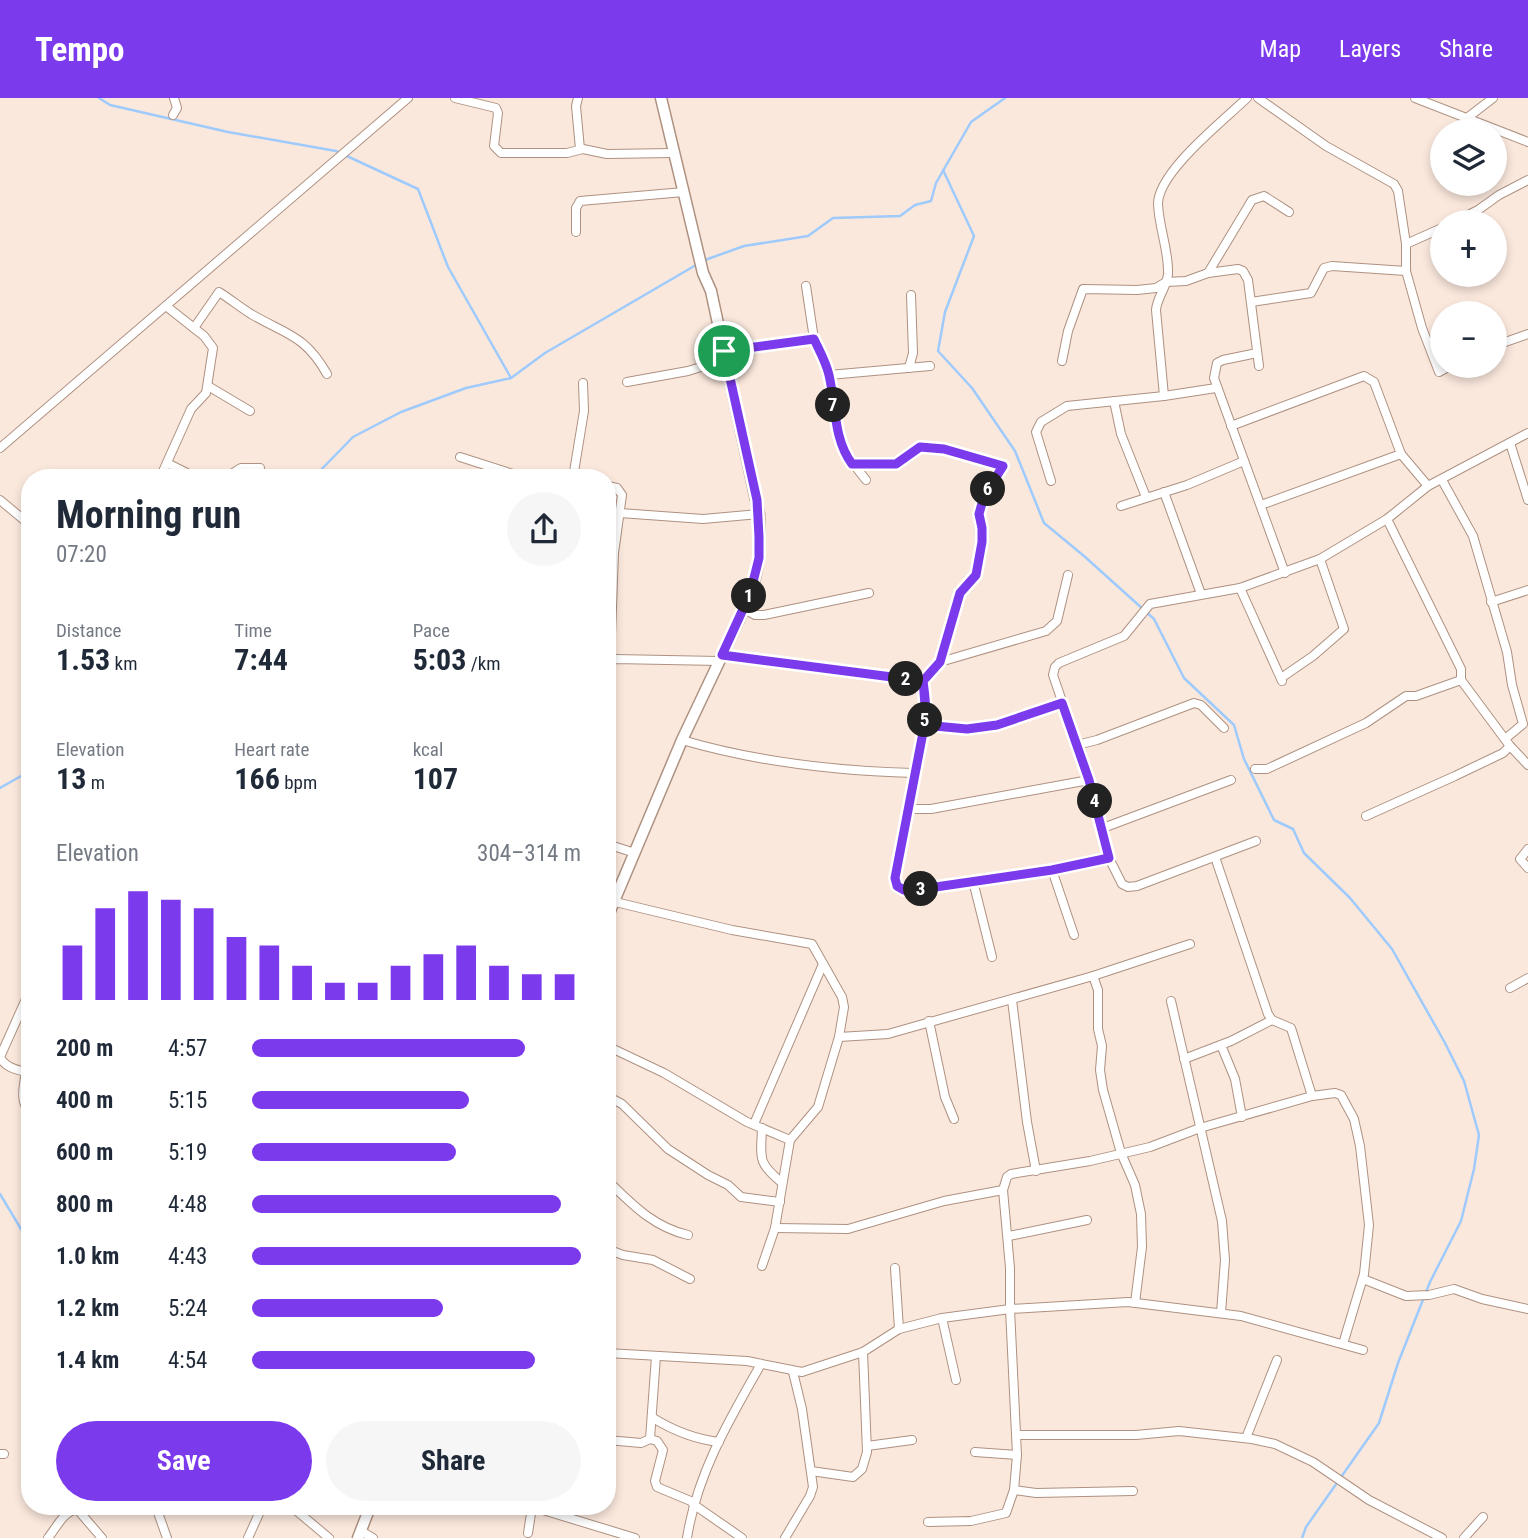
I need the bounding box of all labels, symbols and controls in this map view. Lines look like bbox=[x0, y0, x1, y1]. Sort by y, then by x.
text: Tempo bbox=[35, 30, 125, 69]
text: Map bbox=[1260, 35, 1301, 63]
text: Layers bbox=[1339, 35, 1401, 63]
text: Share bbox=[1439, 35, 1493, 63]
map controls bbox=[1430, 119, 1507, 378]
button: layers bbox=[1430, 119, 1507, 196]
button: + bbox=[1430, 210, 1507, 287]
button: − bbox=[1430, 301, 1507, 378]
pin bbox=[694, 321, 754, 381]
icon: arrive bbox=[705, 332, 743, 370]
pin: 7 bbox=[816, 388, 850, 422]
text: 7 bbox=[828, 393, 837, 416]
pin: 6 bbox=[970, 472, 1006, 506]
text: 6 bbox=[983, 477, 992, 500]
button: share bbox=[507, 492, 581, 566]
text: Morning run bbox=[56, 493, 241, 537]
text: 07:20 bbox=[56, 541, 107, 568]
pin: 1 bbox=[732, 578, 766, 614]
text: 1 bbox=[744, 584, 753, 607]
text: Distance bbox=[56, 619, 121, 642]
text: Time bbox=[234, 619, 272, 642]
text: Pace bbox=[413, 619, 450, 642]
text: 1.53 bbox=[56, 642, 110, 677]
text: 7:44 bbox=[234, 642, 288, 677]
text: 5:03 bbox=[413, 642, 466, 677]
text: km bbox=[110, 652, 137, 675]
text: /km bbox=[466, 652, 501, 675]
pin: 2 bbox=[888, 662, 923, 696]
text: 2 bbox=[901, 667, 910, 690]
pin: 5 bbox=[908, 702, 942, 738]
text: 5 bbox=[920, 708, 929, 731]
text: Elevation bbox=[56, 738, 124, 761]
text: Heart rate bbox=[234, 738, 309, 761]
text: kcal bbox=[413, 738, 443, 761]
text: 13 bbox=[56, 761, 86, 796]
text: 166 bbox=[234, 761, 280, 796]
text: 107 bbox=[413, 761, 458, 796]
text: m bbox=[86, 771, 105, 794]
text: bpm bbox=[280, 771, 317, 794]
pin: 4 bbox=[1078, 784, 1112, 818]
text: 4 bbox=[1090, 789, 1099, 812]
text: Elevation bbox=[56, 840, 139, 867]
text: 304–314 m bbox=[477, 840, 581, 867]
pin: 3 bbox=[904, 872, 939, 906]
text: 3 bbox=[916, 877, 925, 900]
text: 200 m bbox=[56, 1035, 113, 1062]
text: 4:57 bbox=[168, 1035, 207, 1062]
text: 400 m bbox=[56, 1087, 113, 1114]
text: 5:15 bbox=[168, 1087, 207, 1114]
text: 600 m bbox=[56, 1139, 113, 1166]
text: 5:19 bbox=[168, 1139, 207, 1166]
text: 800 m bbox=[56, 1191, 113, 1218]
text: 4:48 bbox=[168, 1191, 207, 1218]
text: 1.0 km bbox=[56, 1243, 119, 1270]
text: 4:43 bbox=[168, 1243, 207, 1270]
text: 1.2 km bbox=[56, 1295, 119, 1322]
text: 5:24 bbox=[168, 1295, 207, 1322]
text: 1.4 km bbox=[56, 1347, 119, 1374]
text: 4:54 bbox=[168, 1347, 207, 1374]
button: Save bbox=[56, 1421, 312, 1501]
button: Share bbox=[326, 1421, 581, 1501]

